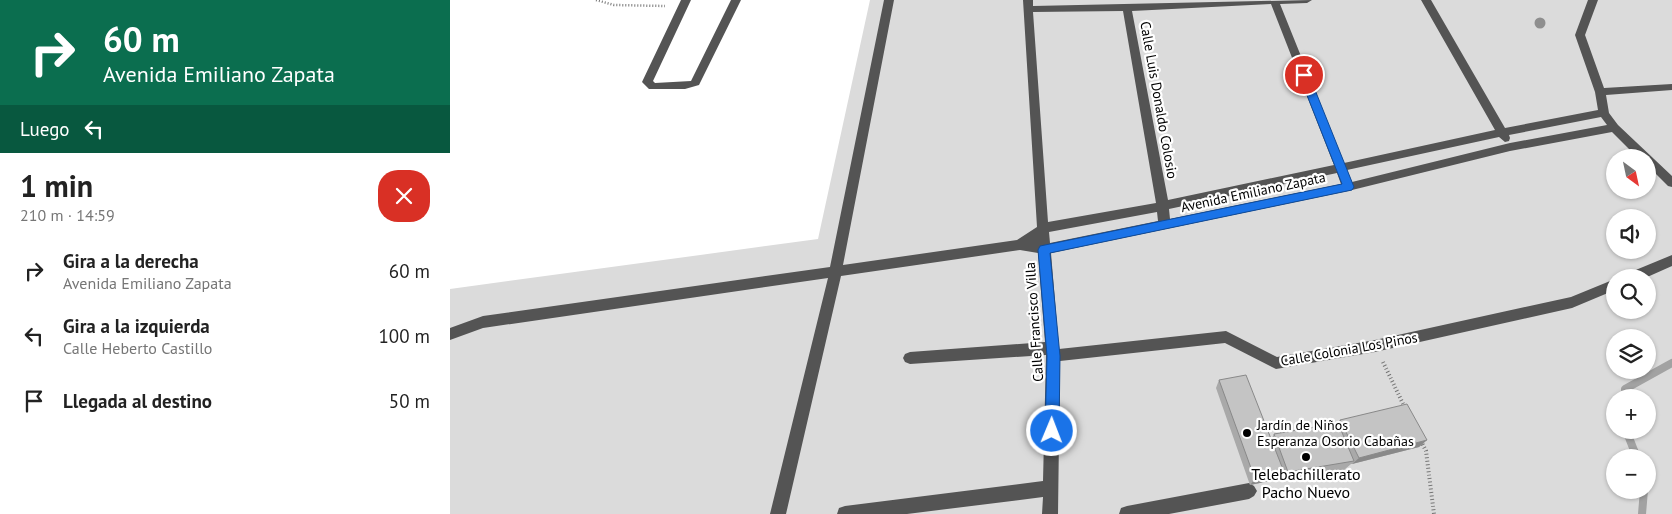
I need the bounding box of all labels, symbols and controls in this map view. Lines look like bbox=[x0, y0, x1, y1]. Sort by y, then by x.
text: 60 m bbox=[103, 16, 180, 62]
icon: right bbox=[20, 20, 85, 85]
street label: Calle Luis Donaldo Colosio bbox=[1136, 20, 1182, 180]
pin bbox=[1283, 54, 1325, 96]
text: Avenida Emiliano Zapata bbox=[103, 60, 335, 88]
icon: arrive bbox=[1290, 61, 1318, 89]
icon: left bbox=[80, 115, 108, 143]
text: Luego bbox=[20, 117, 70, 141]
north arrow bbox=[1606, 149, 1656, 199]
map controls bbox=[1606, 149, 1656, 499]
text: 1 min bbox=[20, 166, 93, 205]
street label: Avenida Emiliano Zapata bbox=[1179, 168, 1327, 216]
button: close bbox=[378, 170, 430, 222]
text: 210 m · 14:59 bbox=[20, 205, 115, 225]
button: sound bbox=[1606, 209, 1656, 259]
text: Gira a la derecha bbox=[63, 249, 199, 273]
icon: right bbox=[20, 257, 48, 285]
text: 60 m bbox=[389, 259, 430, 283]
street label: Calle Francisco Villa bbox=[1021, 262, 1047, 382]
button: search bbox=[1606, 269, 1656, 319]
text: Avenida Emiliano Zapata bbox=[63, 273, 232, 293]
text: Gira a la izquierda bbox=[63, 314, 210, 338]
icon: left bbox=[20, 322, 48, 350]
text: 100 m bbox=[378, 324, 430, 348]
street label: Calle Colonia Los Pinos bbox=[1279, 328, 1419, 370]
button: layers bbox=[1606, 329, 1656, 379]
text: Calle Heberto Castillo bbox=[63, 338, 212, 358]
icon: arrive bbox=[20, 387, 48, 415]
text: Llegada al destino bbox=[63, 389, 212, 413]
text: 50 m bbox=[389, 389, 430, 413]
button: + bbox=[1606, 389, 1656, 439]
position arrow bbox=[1025, 404, 1077, 456]
place label: Jardín de Niños Esperanza Osorio Cabañas bbox=[1256, 416, 1414, 450]
marker: Jardín de Niños Esperanza Osorio Cabañas bbox=[1241, 427, 1253, 439]
button: − bbox=[1606, 449, 1656, 499]
marker: Telebachillerato Pacho Nuevo bbox=[1300, 451, 1312, 463]
place label: Telebachillerato Pacho Nuevo bbox=[1251, 464, 1361, 502]

